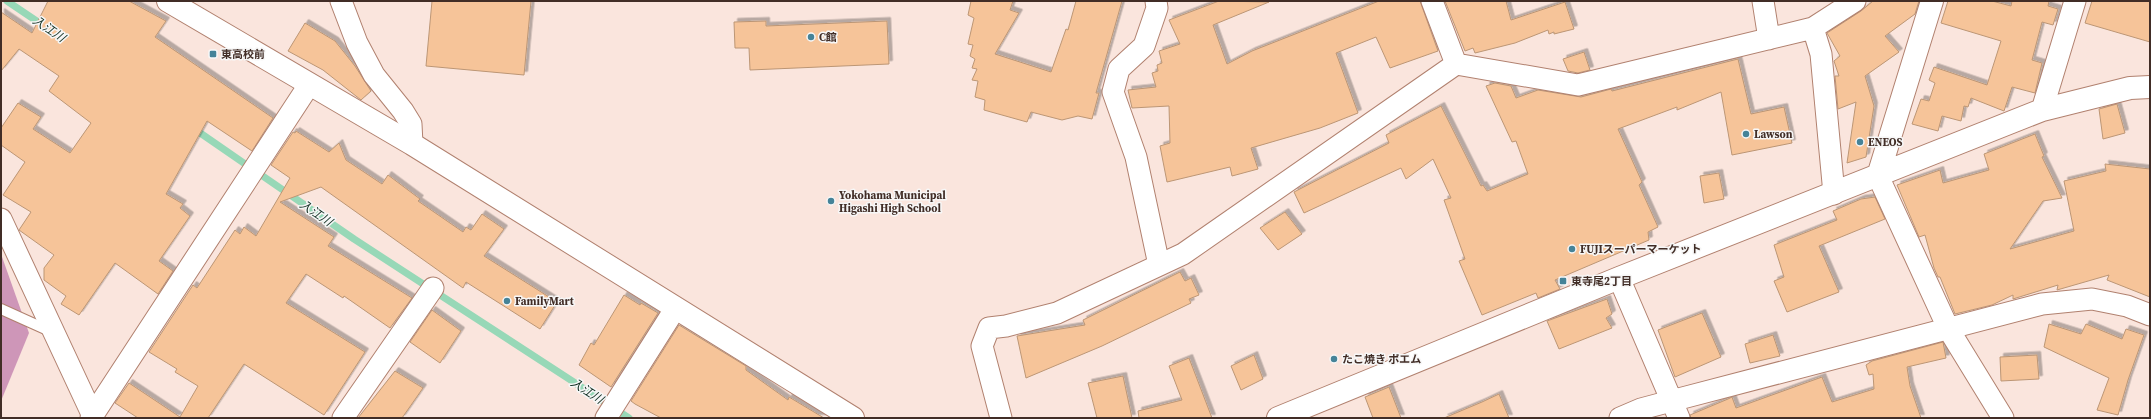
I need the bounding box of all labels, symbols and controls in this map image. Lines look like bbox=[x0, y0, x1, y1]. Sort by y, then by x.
water label: 入江川 bbox=[30, 12, 70, 47]
place label: C館 bbox=[819, 30, 837, 45]
marker: C館 bbox=[806, 32, 816, 42]
place label: 東高校前 bbox=[221, 47, 265, 62]
marker: 東高校前 bbox=[208, 49, 218, 59]
place label: Lawson bbox=[1754, 127, 1793, 142]
marker: Lawson bbox=[1741, 129, 1751, 139]
place label: ENEOS bbox=[1868, 135, 1903, 150]
marker: ENEOS bbox=[1855, 137, 1865, 147]
place label: Yokohama Municipal Higashi High School bbox=[839, 188, 946, 216]
water label: 入江川 bbox=[297, 196, 337, 231]
marker: Yokohama Municipal Higashi High School bbox=[826, 196, 836, 206]
place label: FUJIスーパーマーケット bbox=[1580, 242, 1702, 257]
marker: FUJIスーパーマーケット bbox=[1567, 244, 1577, 254]
place label: 東寺尾2丁目 bbox=[1571, 274, 1632, 289]
marker: 東寺尾2丁目 bbox=[1558, 276, 1568, 286]
place label: FamilyMart bbox=[515, 294, 575, 309]
marker: FamilyMart bbox=[502, 296, 512, 306]
place label: たこ焼き ポエム bbox=[1342, 352, 1421, 367]
marker: たこ焼き ポエム bbox=[1329, 354, 1339, 364]
water label: 入江川 bbox=[568, 374, 608, 409]

